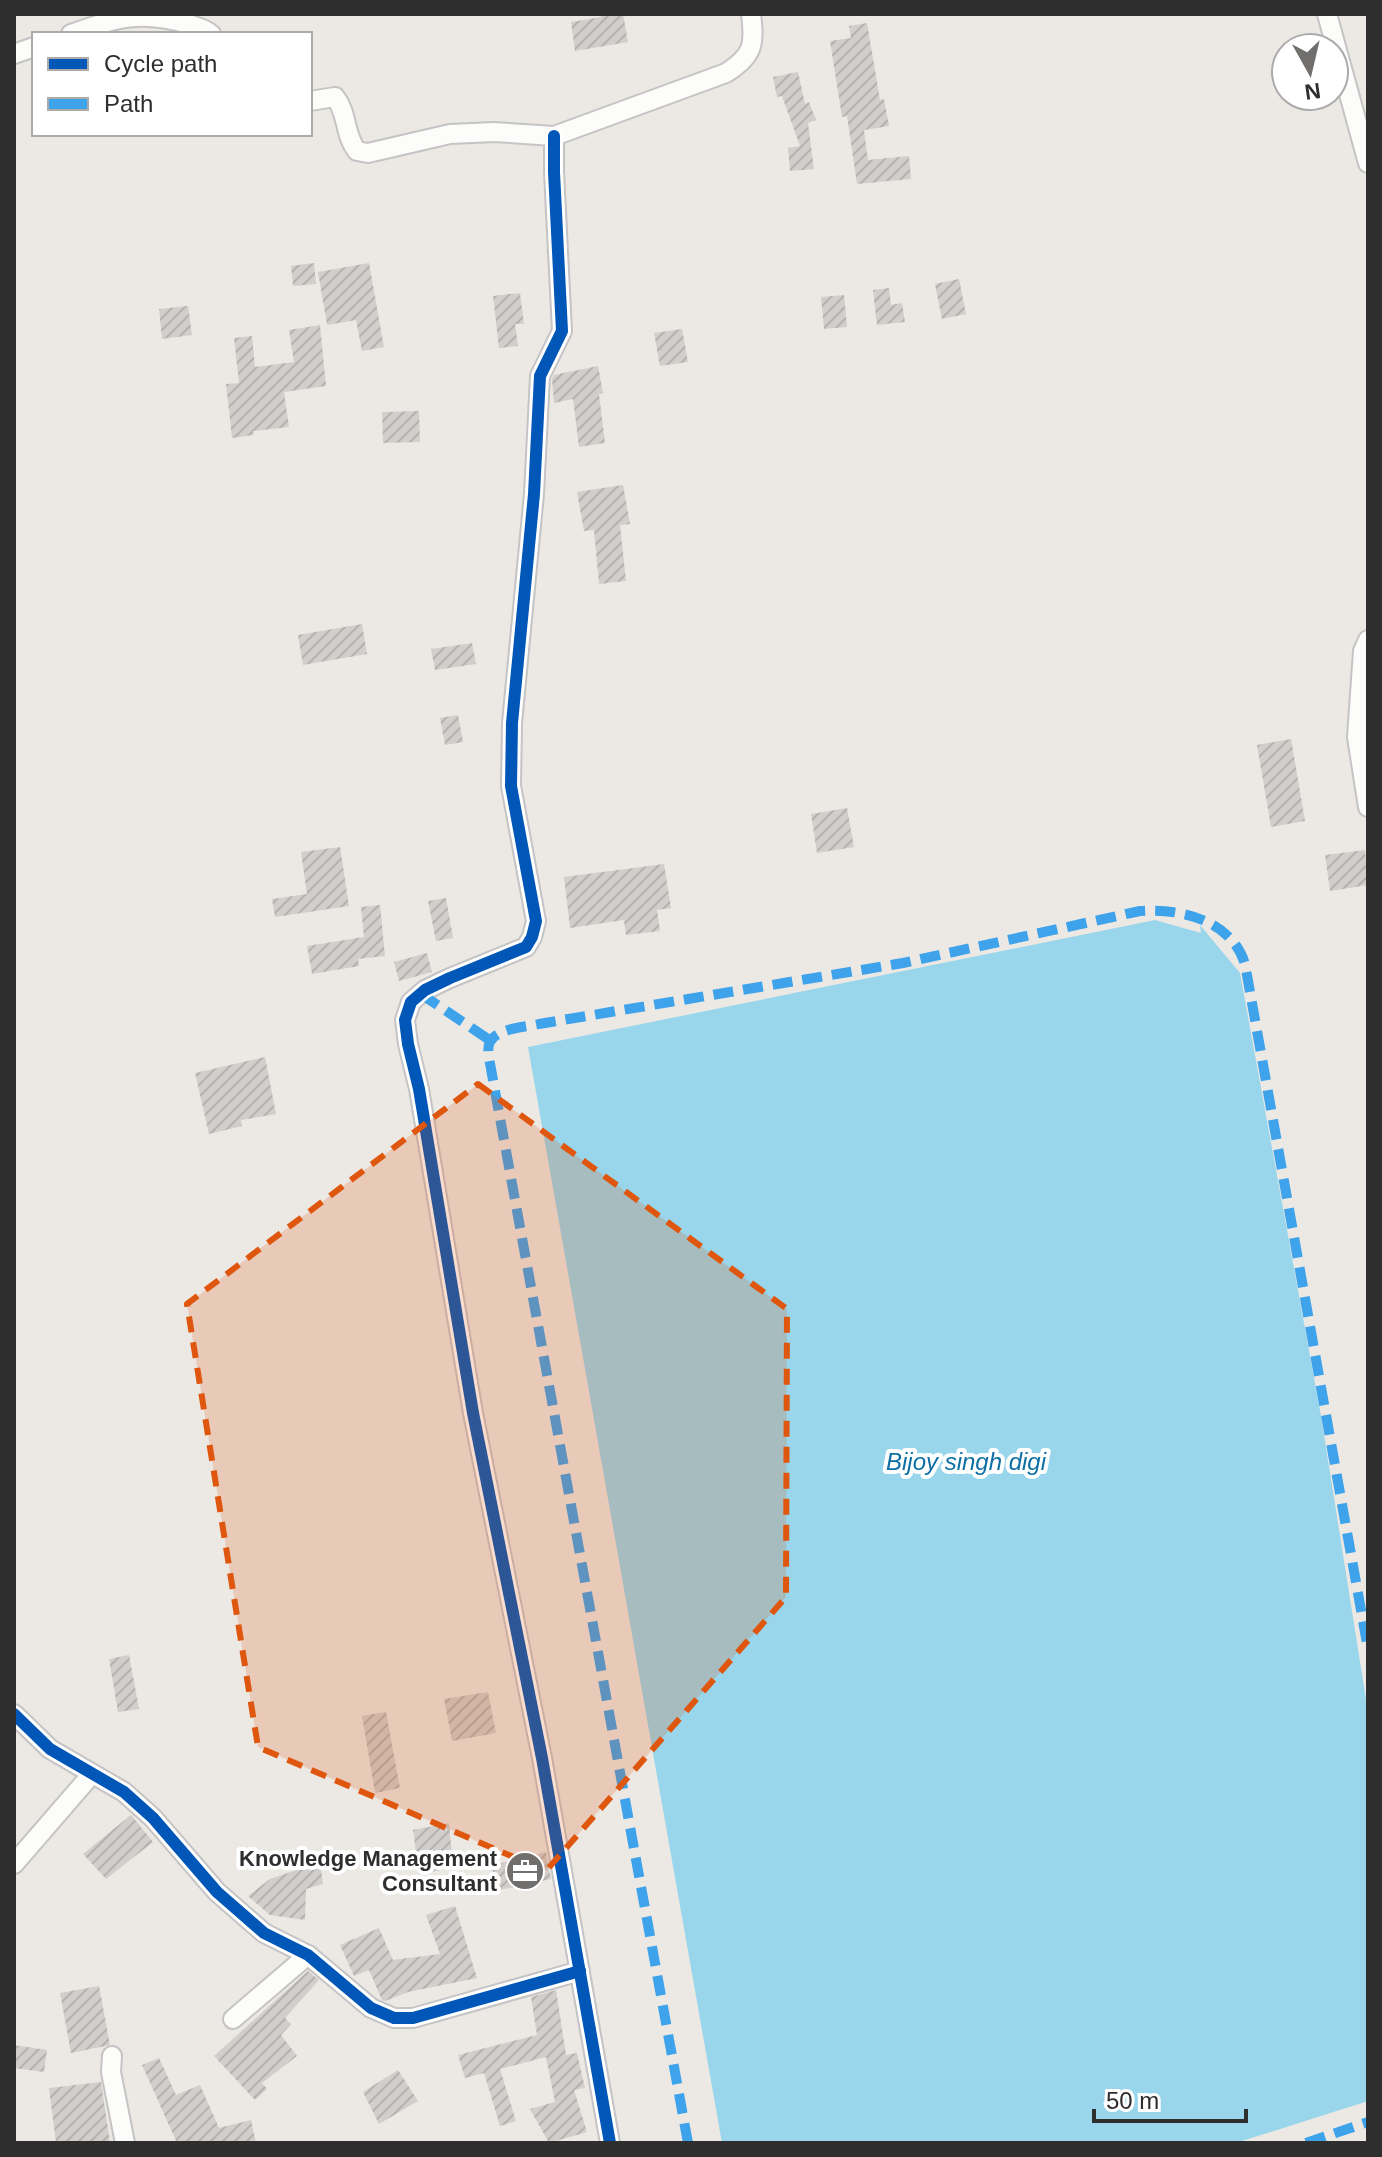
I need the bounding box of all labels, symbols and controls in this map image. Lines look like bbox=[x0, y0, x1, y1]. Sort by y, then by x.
legend bbox=[32, 32, 312, 136]
north arrow bbox=[1270, 32, 1350, 112]
text: Cycle path bbox=[104, 50, 217, 77]
text: N bbox=[1303, 78, 1322, 105]
text: Path bbox=[104, 90, 153, 117]
water label: Bijoy singh digi bbox=[886, 1448, 1047, 1475]
place label: Knowledge Management Consultant bbox=[239, 1846, 498, 1896]
office icon: Knowledge Management Consultant bbox=[504, 1850, 546, 1892]
scale bar bbox=[1094, 2073, 1246, 2123]
text: 50 m bbox=[1106, 2087, 1159, 2114]

